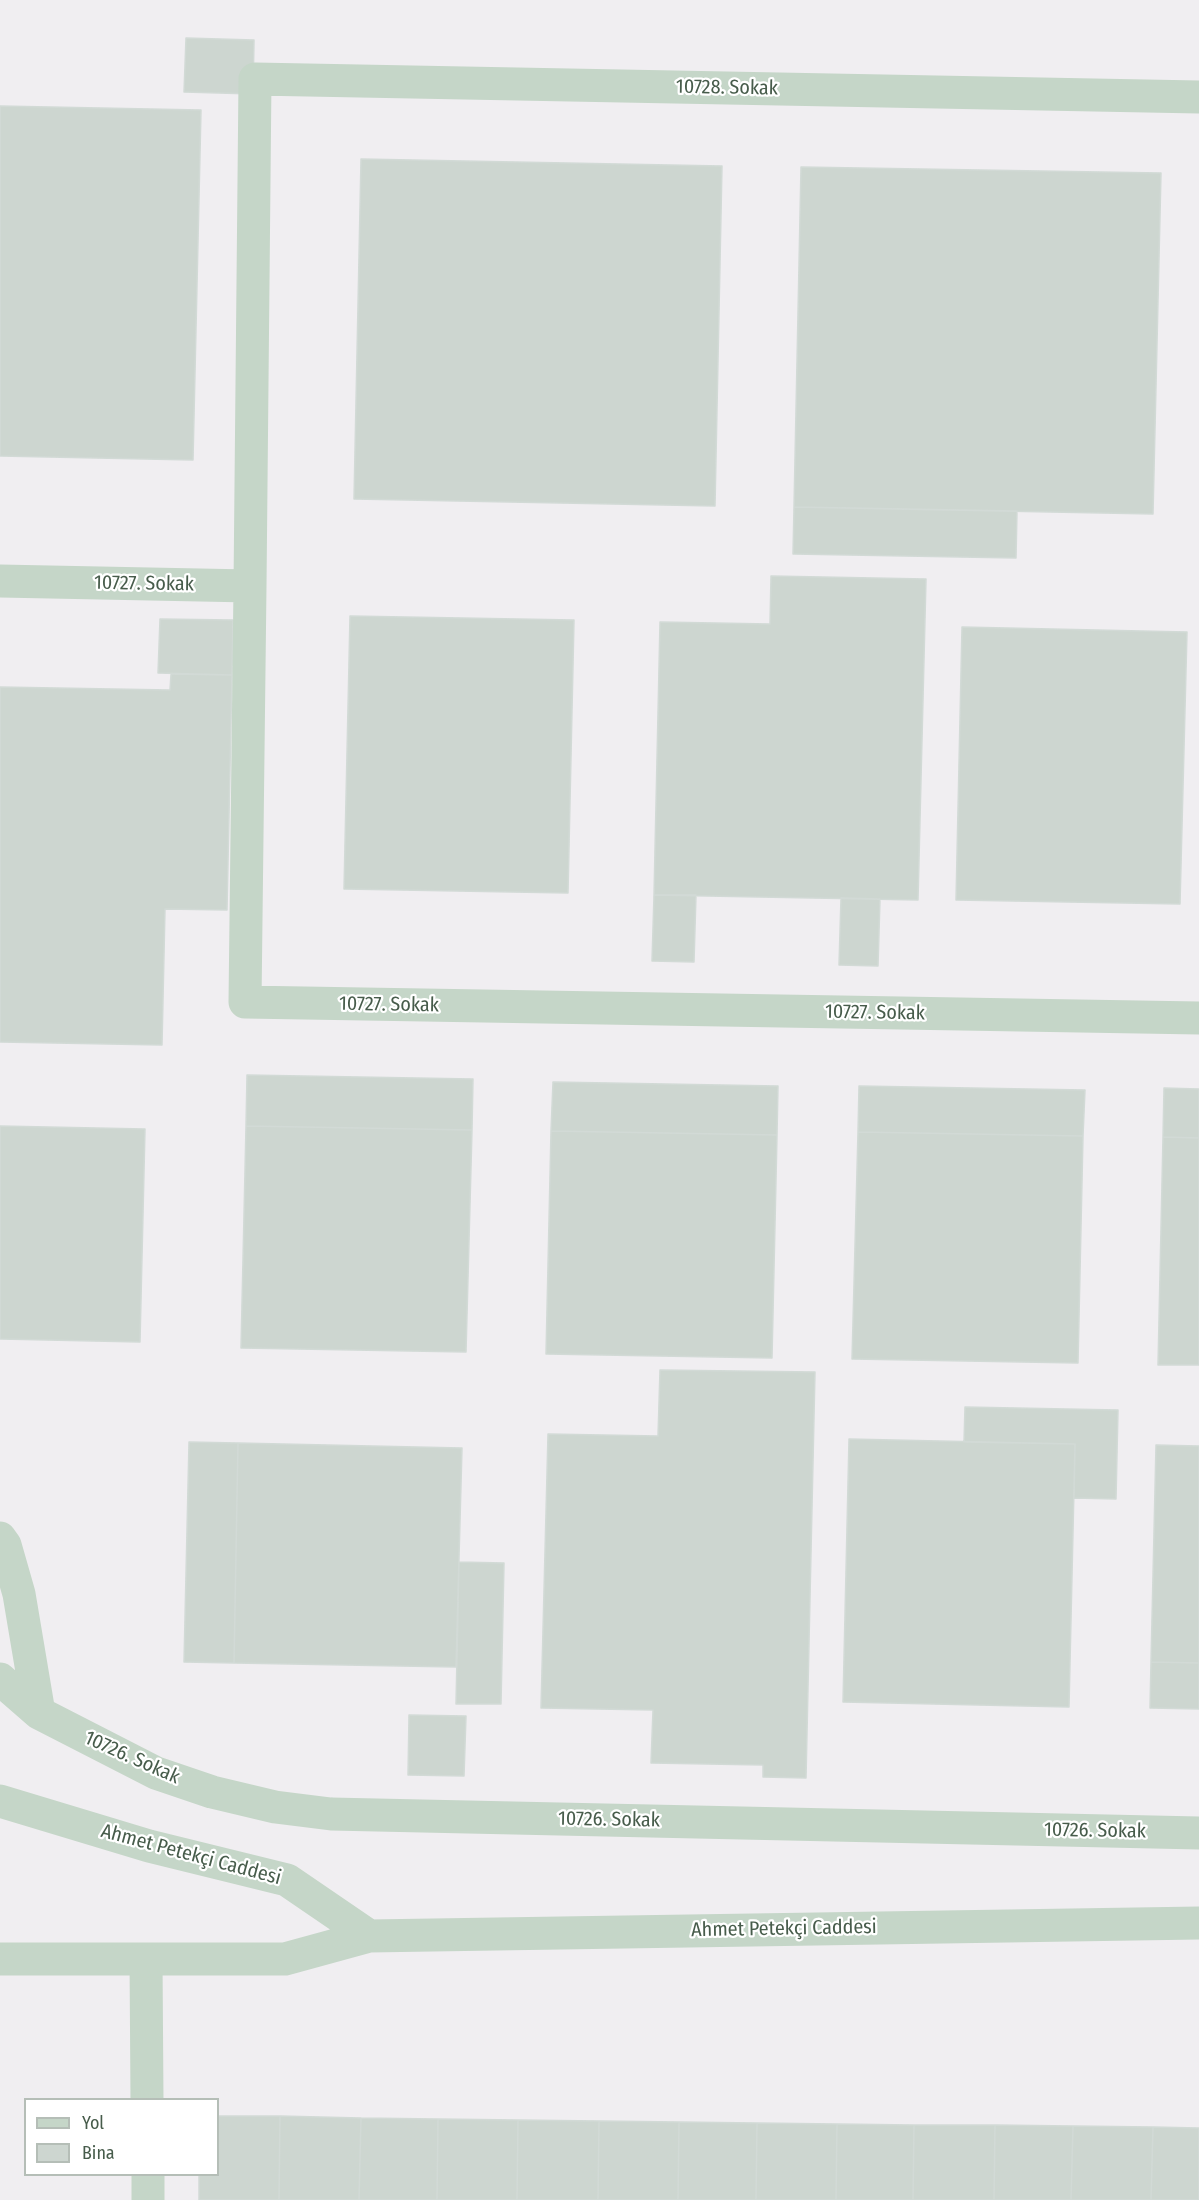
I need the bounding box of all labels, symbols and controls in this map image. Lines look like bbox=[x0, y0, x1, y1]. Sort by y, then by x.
street label: 10728. Sokak bbox=[676, 75, 778, 101]
street label: 10727. Sokak bbox=[94, 571, 194, 597]
street label: 10727. Sokak bbox=[339, 992, 439, 1018]
street label: 10727. Sokak bbox=[825, 1000, 925, 1026]
street label: 10726. Sokak bbox=[81, 1726, 183, 1790]
street label: 10726. Sokak bbox=[558, 1807, 660, 1833]
street label: 10726. Sokak bbox=[1044, 1818, 1146, 1844]
street label: Ahmet Petekçi Caddesi bbox=[98, 1819, 284, 1891]
street label: Ahmet Petekçi Caddesi bbox=[691, 1915, 877, 1943]
legend bbox=[24, 2098, 219, 2176]
text: Yol bbox=[82, 2112, 104, 2134]
text: Bina bbox=[82, 2142, 115, 2164]

